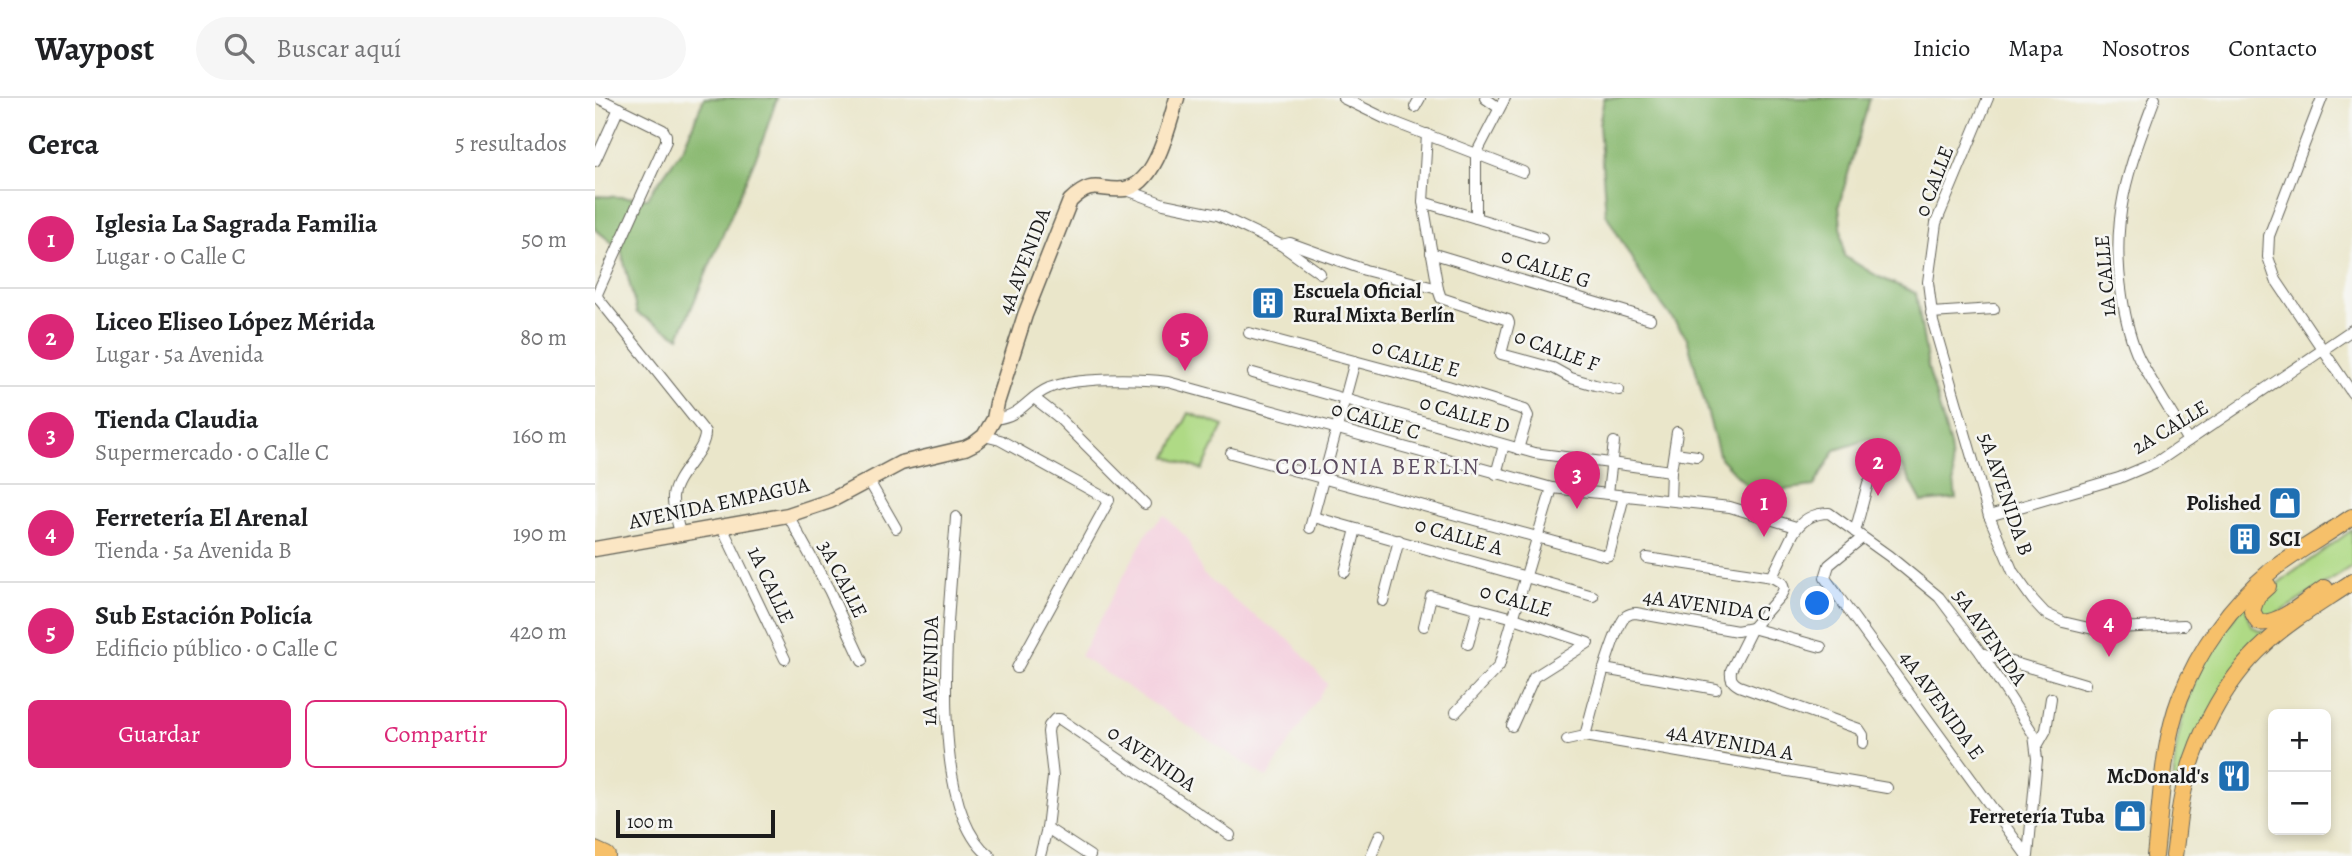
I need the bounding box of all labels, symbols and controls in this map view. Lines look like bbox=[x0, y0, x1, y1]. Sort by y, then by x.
search box bbox=[196, 17, 686, 80]
text: Waypost bbox=[35, 26, 154, 71]
icon: search bbox=[220, 29, 258, 67]
text: Buscar aquí bbox=[276, 31, 401, 66]
text: Inicio bbox=[1913, 32, 1970, 64]
text: Mapa bbox=[2008, 32, 2063, 64]
text: Nosotros bbox=[2101, 32, 2190, 64]
text: Contacto bbox=[2228, 32, 2317, 64]
text: Cerca bbox=[28, 124, 99, 164]
text: 5 resultados bbox=[455, 128, 567, 159]
street label: 0 CALLE bbox=[1908, 142, 1960, 220]
street label: 4A AVENIDA bbox=[991, 203, 1057, 318]
text: Iglesia La Sagrada Familia bbox=[95, 206, 378, 241]
text: 1 bbox=[47, 224, 55, 255]
text: 50 m bbox=[521, 224, 567, 255]
street label: 1A CALLE bbox=[2087, 234, 2123, 318]
text: Lugar · 0 Calle C bbox=[95, 241, 246, 272]
street label: 0 CALLE G bbox=[1498, 241, 1594, 295]
place label: Escuela Oficial Rural Mixta Berlín bbox=[1293, 277, 1455, 329]
building icon: Escuela Oficial Rural Mixta Berlín bbox=[1249, 284, 1287, 322]
text: Liceo Eliseo López Mérida bbox=[95, 304, 375, 339]
pin: 5 bbox=[1162, 313, 1208, 371]
text: 2 bbox=[45, 322, 57, 353]
text: 80 m bbox=[520, 322, 567, 353]
street label: 0 CALLE F bbox=[1511, 322, 1604, 378]
street label: 0 CALLE E bbox=[1369, 332, 1463, 384]
text: Lugar · 5a Avenida bbox=[95, 339, 264, 370]
street label: 0 CALLE D bbox=[1417, 388, 1513, 440]
street label: 2A CALLE bbox=[2127, 393, 2213, 461]
street label: 0 CALLE C bbox=[1328, 394, 1424, 446]
text: Tienda Claudia bbox=[95, 402, 259, 437]
text: 3 bbox=[46, 420, 56, 451]
text: 160 m bbox=[513, 420, 567, 451]
street label: 5A AVENIDA B bbox=[1972, 429, 2040, 559]
text: Supermercado · 0 Calle C bbox=[95, 437, 329, 468]
pin: 2 bbox=[1855, 438, 1901, 496]
district label: COLONIA BERLIN bbox=[1275, 451, 1481, 482]
pin: 3 bbox=[1554, 451, 1600, 509]
street label: AVENIDA EMPAGUA bbox=[625, 470, 813, 536]
pin: 1 bbox=[1741, 479, 1787, 537]
shop icon: Polished bbox=[2266, 484, 2304, 522]
place label: Polished bbox=[2186, 489, 2262, 517]
text: Ferretería El Arenal bbox=[95, 500, 308, 535]
street label: 0 CALLE A bbox=[1412, 510, 1507, 562]
text: 4 bbox=[46, 518, 56, 549]
text: 190 m bbox=[513, 518, 567, 549]
building icon: SCI bbox=[2226, 520, 2264, 558]
place label: SCI bbox=[2269, 525, 2301, 553]
text: Tienda · 5a Avenida B bbox=[95, 535, 292, 566]
street label: 3A CALLE bbox=[812, 535, 874, 623]
street label: 1A CALLE bbox=[741, 542, 801, 628]
street label: 0 CALLE bbox=[1477, 576, 1555, 624]
street label: 4A AVENIDA C bbox=[1641, 582, 1773, 628]
street label: 5A AVENIDA bbox=[1947, 583, 2034, 691]
your location bbox=[1800, 586, 1834, 620]
text: Sub Estación Policía bbox=[95, 598, 313, 633]
pin: 4 bbox=[2086, 599, 2132, 657]
street label: 1A AVENIDA bbox=[915, 615, 945, 726]
text: 5 bbox=[46, 616, 56, 647]
text: 420 m bbox=[510, 616, 567, 647]
text: Edificio público · 0 Calle C bbox=[95, 633, 338, 664]
street label: 4A AVENIDA E bbox=[1893, 645, 1991, 765]
button: Guardar bbox=[28, 700, 291, 768]
button: Compartir bbox=[305, 700, 567, 768]
map controls bbox=[2268, 709, 2331, 835]
button: + bbox=[2268, 709, 2331, 772]
street label: 4A AVENIDA A bbox=[1664, 717, 1796, 767]
street label: 0 AVENIDA bbox=[1102, 718, 1202, 798]
restaurant icon: McDonald's bbox=[2215, 757, 2253, 795]
place label: McDonald's bbox=[2107, 762, 2209, 790]
button: − bbox=[2268, 772, 2331, 835]
shop icon: Ferretería Tuba bbox=[2111, 797, 2149, 835]
place label: Ferretería Tuba bbox=[1969, 802, 2106, 830]
scale bar bbox=[616, 807, 775, 839]
text: 100 m bbox=[627, 809, 673, 835]

